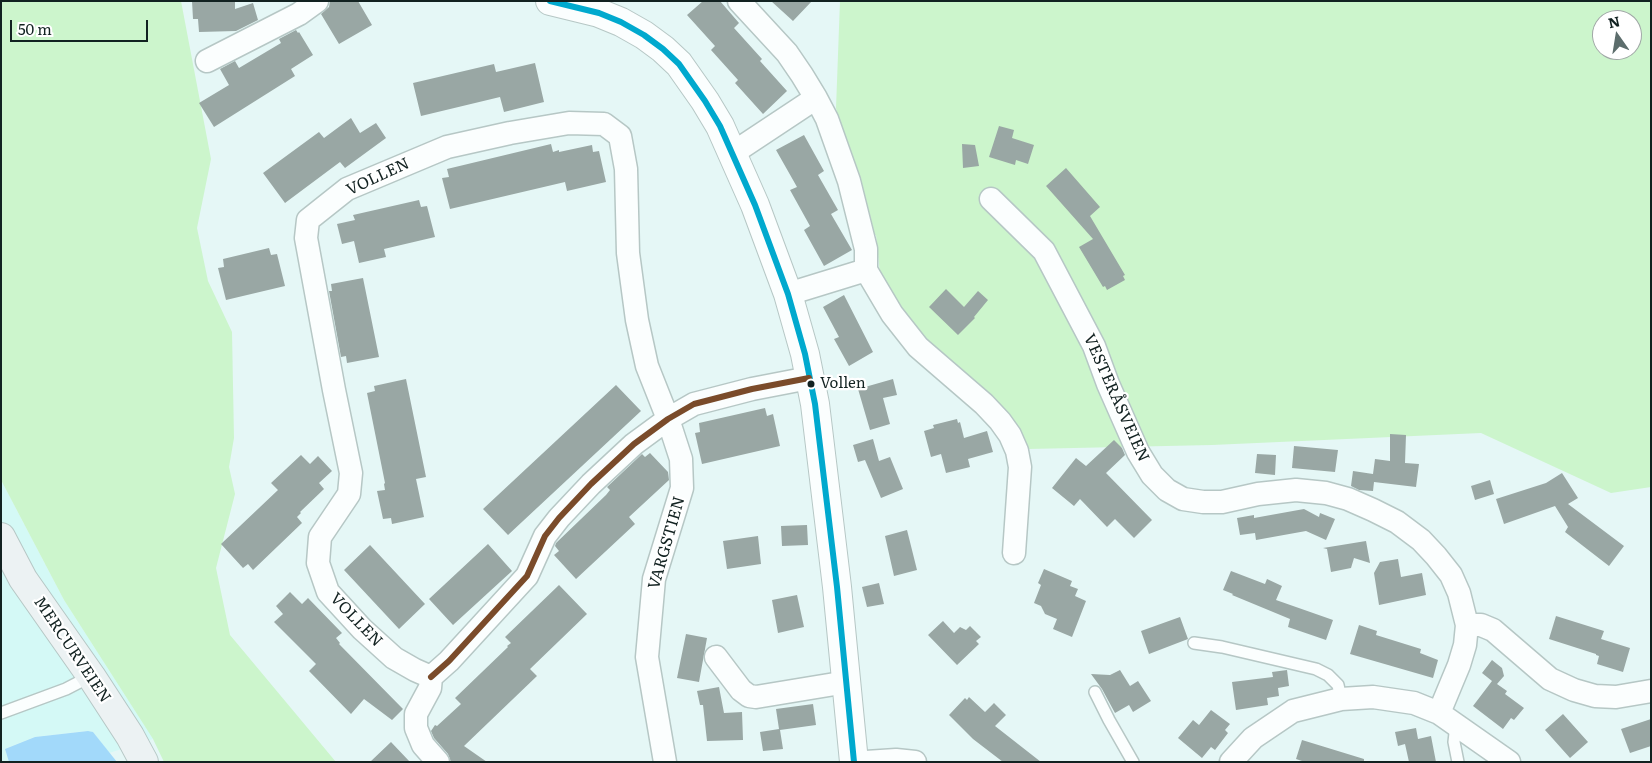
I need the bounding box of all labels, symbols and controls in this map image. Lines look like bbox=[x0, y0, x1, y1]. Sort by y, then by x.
scale bar bbox=[12, 10, 150, 42]
north arrow bbox=[1592, 10, 1642, 60]
text: N bbox=[1606, 10, 1622, 32]
text: 50 m bbox=[18, 17, 52, 40]
street label: VOLLEN bbox=[343, 154, 413, 200]
street label: VESTERÅSVEIEN bbox=[1079, 331, 1153, 465]
place label: Vollen bbox=[820, 375, 866, 393]
marker: Vollen bbox=[806, 379, 816, 389]
street label: VARGSTIEN bbox=[645, 494, 689, 592]
street label: VOLLEN bbox=[326, 589, 386, 651]
street label: MERCURVEIEN bbox=[29, 593, 115, 707]

